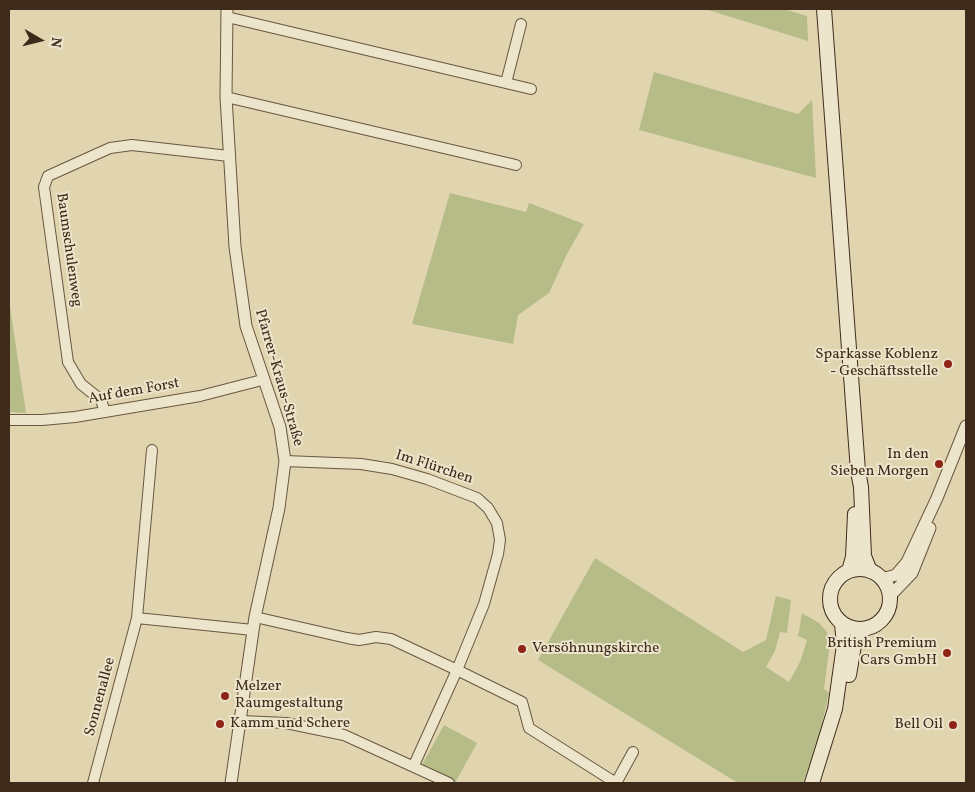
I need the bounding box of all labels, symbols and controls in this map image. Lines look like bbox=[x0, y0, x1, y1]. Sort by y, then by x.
north arrow bbox=[15, 15, 65, 65]
text: N bbox=[45, 36, 65, 49]
street label: Baumschulenweg bbox=[51, 192, 85, 308]
street label: Pfarrer-Kraus-Straße bbox=[250, 307, 306, 449]
place label: Sparkasse Koblenz - Geschäftsstelle bbox=[815, 346, 938, 381]
marker: Sparkasse Koblenz - Geschäftsstelle bbox=[942, 358, 954, 370]
street label: Auf dem Forst bbox=[87, 375, 181, 409]
place label: In den Sieben Morgen bbox=[830, 446, 929, 481]
street label: Im Flürchen bbox=[393, 447, 475, 489]
marker: In den Sieben Morgen bbox=[933, 458, 945, 470]
place label: British Premium Cars GmbH bbox=[827, 635, 937, 670]
place label: Versöhnungskirche bbox=[532, 640, 659, 658]
marker: Versöhnungskirche bbox=[516, 643, 528, 655]
marker: British Premium Cars GmbH bbox=[941, 647, 953, 659]
street label: Sonnenallee bbox=[82, 656, 120, 738]
place label: Melzer Raumgestaltung bbox=[235, 678, 343, 713]
marker: Melzer Raumgestaltung bbox=[219, 690, 231, 702]
place label: Kamm und Schere bbox=[230, 715, 350, 733]
place label: Bell Oil bbox=[895, 716, 943, 734]
marker: Kamm und Schere bbox=[214, 718, 226, 730]
marker: Bell Oil bbox=[947, 719, 959, 731]

